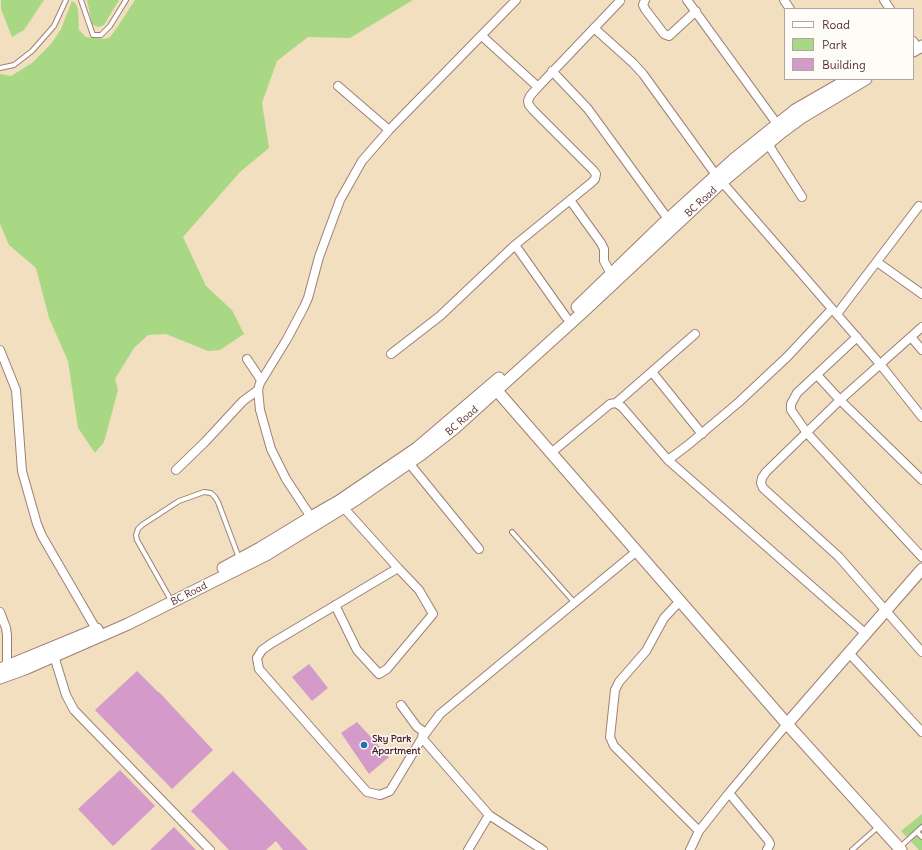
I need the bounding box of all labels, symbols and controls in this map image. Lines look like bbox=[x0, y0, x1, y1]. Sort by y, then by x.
legend bbox=[784, 8, 914, 80]
text: Road bbox=[822, 17, 850, 32]
text: Park bbox=[822, 37, 847, 52]
text: Building bbox=[822, 57, 866, 72]
street label: BC Road bbox=[683, 184, 719, 220]
street label: BC Road bbox=[443, 404, 481, 438]
street label: BC Road bbox=[169, 580, 209, 608]
place label: Sky Park Apartment bbox=[372, 733, 421, 756]
marker: Sky Park Apartment bbox=[359, 740, 369, 750]

